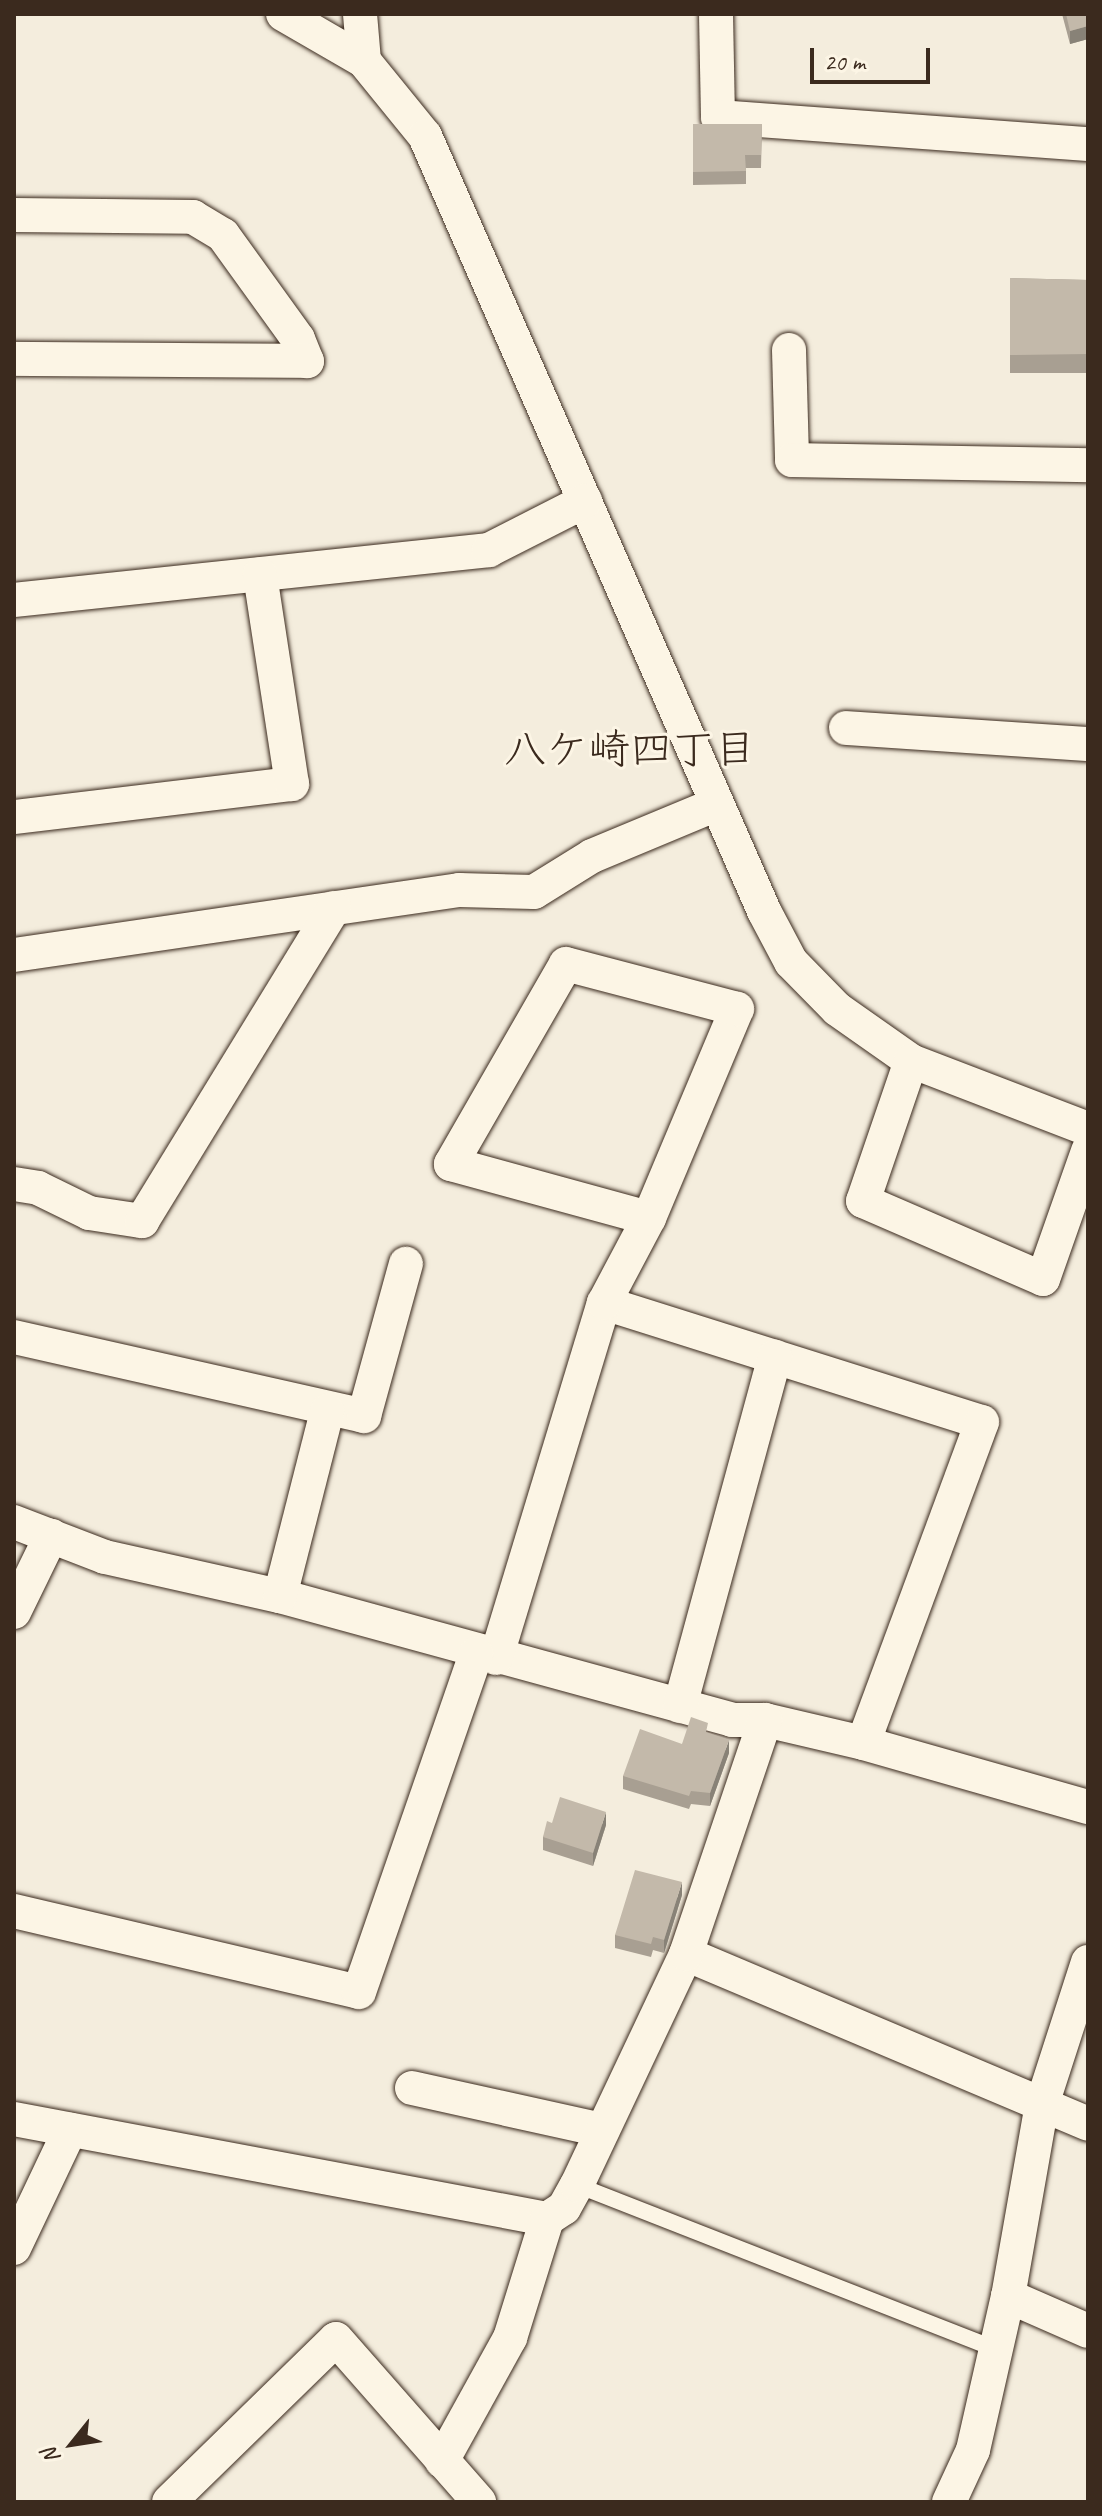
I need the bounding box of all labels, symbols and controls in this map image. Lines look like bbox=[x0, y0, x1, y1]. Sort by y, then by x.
scale bar bbox=[814, 32, 934, 82]
text: 20 m bbox=[824, 47, 865, 77]
district label: 八ケ崎四丁目 bbox=[504, 725, 756, 775]
north arrow bbox=[32, 2404, 112, 2484]
text: N bbox=[36, 2443, 67, 2469]

